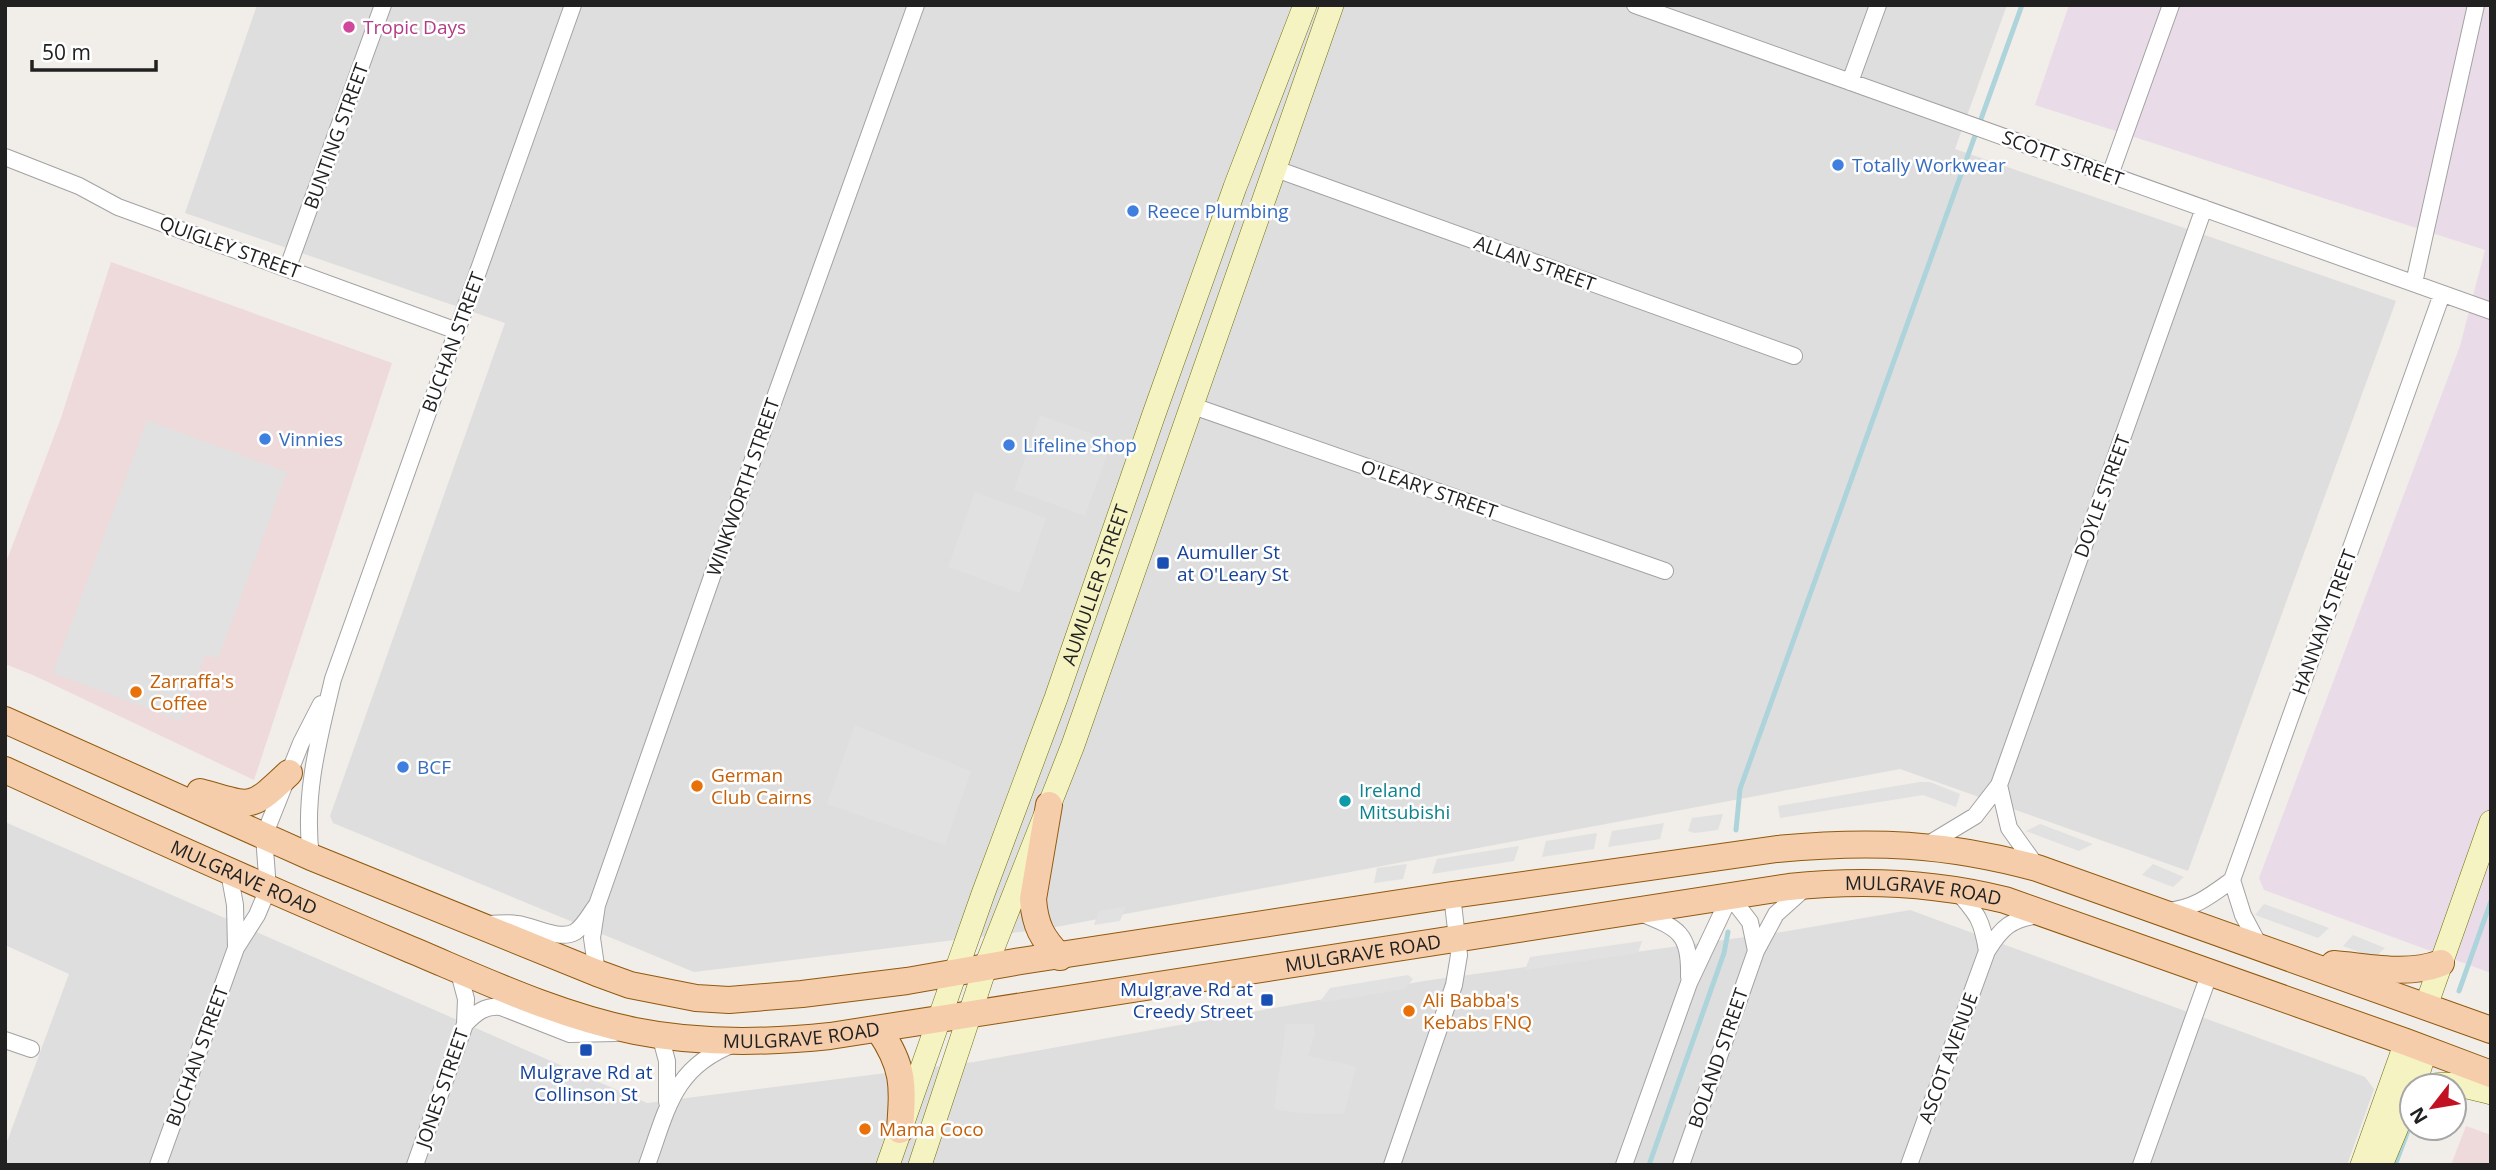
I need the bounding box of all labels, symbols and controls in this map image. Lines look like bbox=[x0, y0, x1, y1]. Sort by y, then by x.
place label: Tropic Days bbox=[363, 14, 466, 40]
marker: Tropic Days bbox=[341, 19, 357, 35]
scale bar bbox=[32, 28, 156, 72]
text: 50 m bbox=[42, 38, 91, 66]
street label: BUNTING STREET bbox=[298, 59, 375, 213]
street label: SCOTT STREET bbox=[1999, 124, 2128, 192]
place label: Totally Workwear bbox=[1852, 152, 2006, 178]
marker: Totally Workwear bbox=[1830, 157, 1846, 173]
place label: Reece Plumbing bbox=[1147, 198, 1289, 224]
marker: Reece Plumbing bbox=[1125, 203, 1141, 219]
street label: QUIGLEY STREET bbox=[156, 209, 304, 285]
street label: ALLAN STREET bbox=[1471, 229, 1600, 297]
street label: BUCHAN STREET bbox=[416, 268, 491, 416]
street label: WINKWORTH STREET bbox=[700, 394, 786, 579]
place label: Vinnies bbox=[279, 426, 343, 452]
marker: Vinnies bbox=[257, 431, 273, 447]
street label: DOYLE STREET bbox=[2068, 431, 2136, 561]
place label: Lifeline Shop bbox=[1023, 432, 1137, 458]
marker: Lifeline Shop bbox=[1001, 437, 1017, 453]
street label: O'LEARY STREET bbox=[1357, 453, 1501, 525]
street label: AUMULLER STREET bbox=[1055, 501, 1135, 669]
place label: Aumuller St at O'Leary St bbox=[1177, 539, 1289, 587]
street label: HANNAM STREET bbox=[2286, 545, 2363, 698]
marker: Aumuller St at O'Leary St bbox=[1155, 555, 1171, 571]
place label: Zarraffa's Coffee bbox=[150, 668, 234, 716]
marker: Zarraffa's Coffee bbox=[128, 684, 144, 700]
place label: BCF bbox=[417, 754, 451, 780]
marker: BCF bbox=[395, 759, 411, 775]
place label: German Club Cairns bbox=[711, 762, 812, 810]
place label: Ireland Mitsubishi bbox=[1359, 777, 1450, 825]
marker: German Club Cairns bbox=[689, 778, 705, 794]
marker: Ireland Mitsubishi bbox=[1337, 793, 1353, 809]
street label: MULGRAVE ROAD bbox=[167, 834, 321, 921]
street label: MULGRAVE ROAD bbox=[1845, 870, 2004, 912]
street label: MULGRAVE ROAD bbox=[1283, 928, 1443, 978]
place label: Mulgrave Rd at Creedy Street bbox=[1120, 976, 1253, 1024]
street label: BUCHAN STREET bbox=[160, 982, 235, 1130]
street label: BOLAND STREET bbox=[1682, 984, 1754, 1131]
place label: Ali Babba's Kebabs FNQ bbox=[1423, 987, 1532, 1035]
street label: ASCOT AVENUE bbox=[1912, 989, 1984, 1127]
marker: Mulgrave Rd at Creedy Street bbox=[1259, 992, 1275, 1008]
marker: Ali Babba's Kebabs FNQ bbox=[1401, 1003, 1417, 1019]
street label: MULGRAVE ROAD bbox=[723, 1015, 882, 1054]
street label: JONES STREET bbox=[409, 1025, 475, 1153]
marker: Mulgrave Rd at Collinson St bbox=[578, 1042, 594, 1058]
place label: Mulgrave Rd at Collinson St bbox=[520, 1059, 653, 1107]
north arrow bbox=[2398, 1072, 2468, 1142]
text: N bbox=[2403, 1102, 2434, 1129]
place label: Mama Coco bbox=[879, 1116, 984, 1142]
marker: Mama Coco bbox=[857, 1121, 873, 1137]

